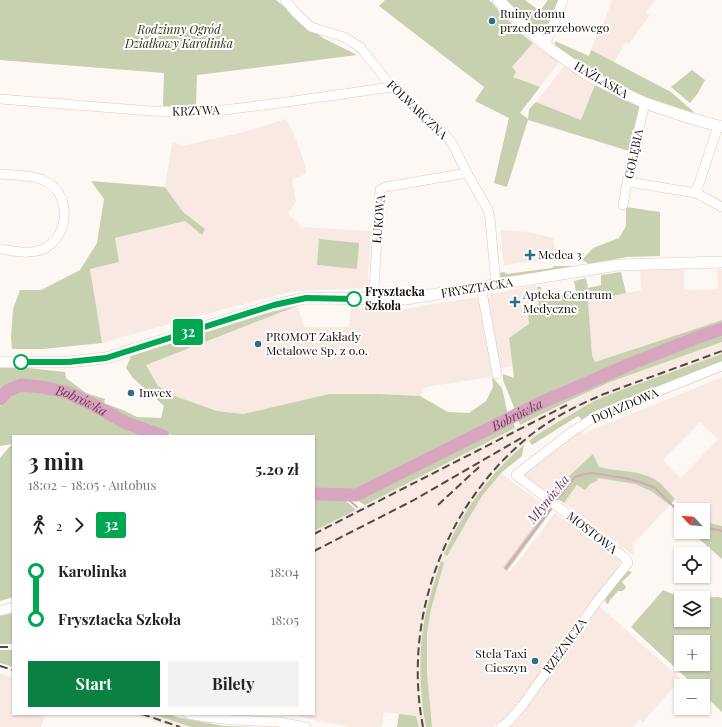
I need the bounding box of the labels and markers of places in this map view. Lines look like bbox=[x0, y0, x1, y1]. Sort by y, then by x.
place label: Ruiny domu przedpogrzebowego bbox=[500, 5, 610, 35]
marker: Ruiny domu przedpogrzebowego bbox=[487, 16, 497, 26]
place label: Medea 3 bbox=[538, 246, 582, 262]
marker: Medea 3 bbox=[525, 250, 535, 260]
place label: Frysztacka Szkoła bbox=[365, 283, 425, 313]
place label: Apteka Centrum Medyczne bbox=[522, 286, 612, 316]
marker: Frysztacka Szkoła bbox=[346, 291, 362, 307]
marker: Apteka Centrum Medyczne bbox=[510, 297, 520, 307]
place label: PROMOT Zakłady Metalowe Sp. z o.o. bbox=[266, 328, 368, 358]
marker: PROMOT Zakłady Metalowe Sp. z o.o. bbox=[253, 339, 263, 349]
unlabelled marker bbox=[13, 354, 29, 370]
place label: Inwex bbox=[139, 384, 172, 400]
marker: Inwex bbox=[126, 388, 136, 398]
place label: Stela Taxi Cieszyn bbox=[475, 645, 527, 675]
marker: Stela Taxi Cieszyn bbox=[530, 656, 540, 666]

